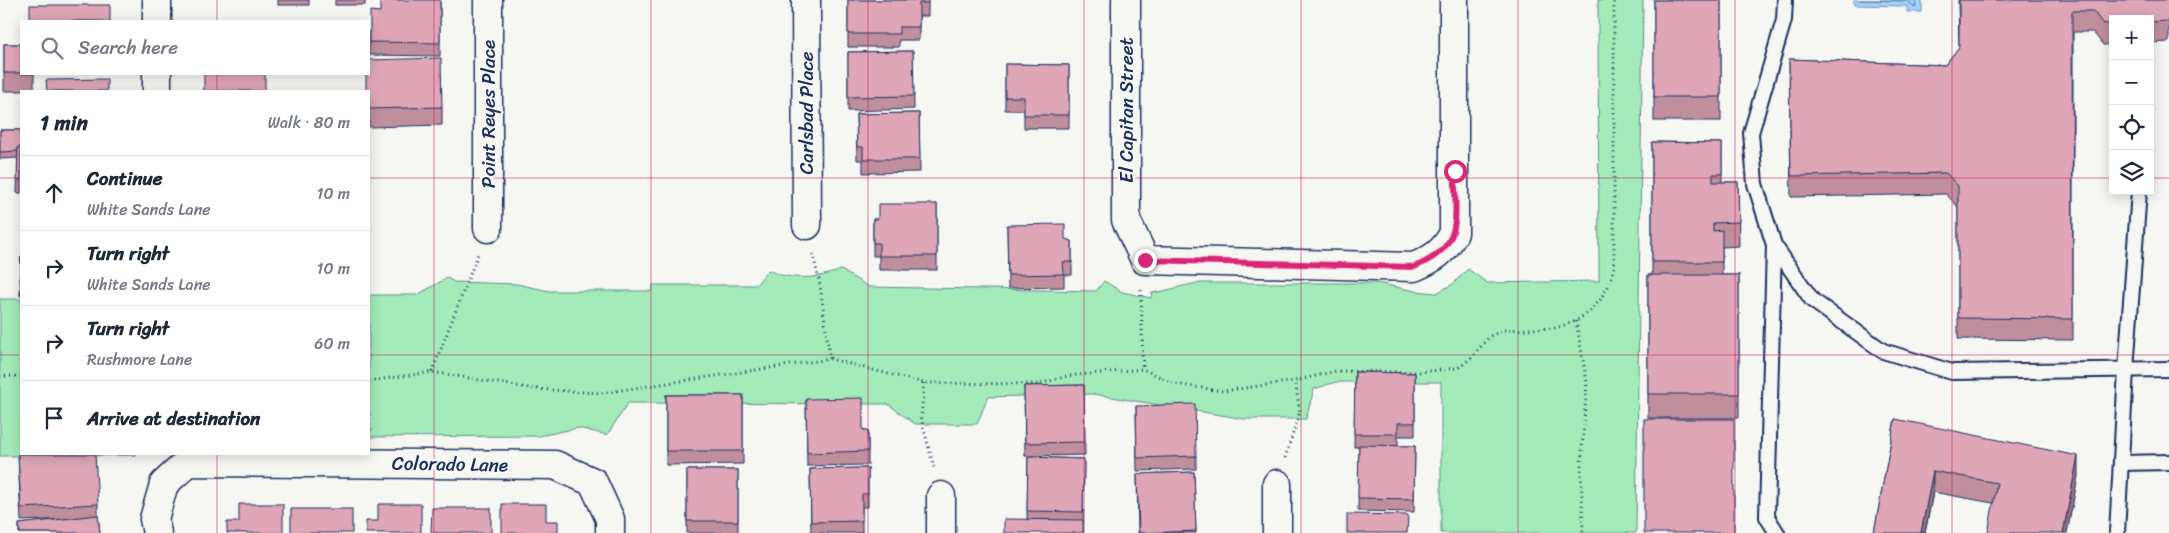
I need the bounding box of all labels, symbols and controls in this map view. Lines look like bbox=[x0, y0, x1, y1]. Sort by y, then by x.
map controls bbox=[2109, 15, 2154, 195]
button: + bbox=[2109, 15, 2154, 60]
search box bbox=[20, 20, 370, 75]
text: Search here bbox=[78, 31, 178, 64]
icon: search bbox=[38, 34, 66, 62]
street label: El Capitan Street bbox=[1110, 37, 1143, 183]
street label: Point Reyes Place bbox=[472, 40, 505, 188]
street label: Carlsbad Place bbox=[790, 51, 823, 175]
button: − bbox=[2109, 60, 2154, 105]
text: 1 min bbox=[40, 104, 88, 142]
button: locate bbox=[2109, 105, 2154, 150]
text: Walk · 80 m bbox=[268, 108, 350, 137]
button: layers bbox=[2109, 150, 2154, 195]
route start bbox=[1444, 160, 1467, 183]
text: Continue bbox=[87, 162, 163, 195]
icon: ahead bbox=[40, 179, 68, 207]
text: 10 m bbox=[317, 179, 350, 208]
text: White Sands Lane bbox=[87, 195, 211, 224]
text: Turn right bbox=[87, 237, 169, 270]
route end bbox=[1134, 249, 1157, 272]
icon: right bbox=[40, 254, 68, 282]
text: 10 m bbox=[317, 254, 350, 283]
text: White Sands Lane bbox=[87, 270, 211, 299]
text: Turn right bbox=[87, 312, 169, 345]
icon: right bbox=[40, 329, 68, 357]
text: 60 m bbox=[314, 329, 350, 358]
text: Rushmore Lane bbox=[87, 345, 192, 374]
text: Arrive at destination bbox=[87, 402, 260, 435]
icon: arrive bbox=[40, 404, 68, 432]
street label: Colorado Lane bbox=[392, 446, 508, 482]

